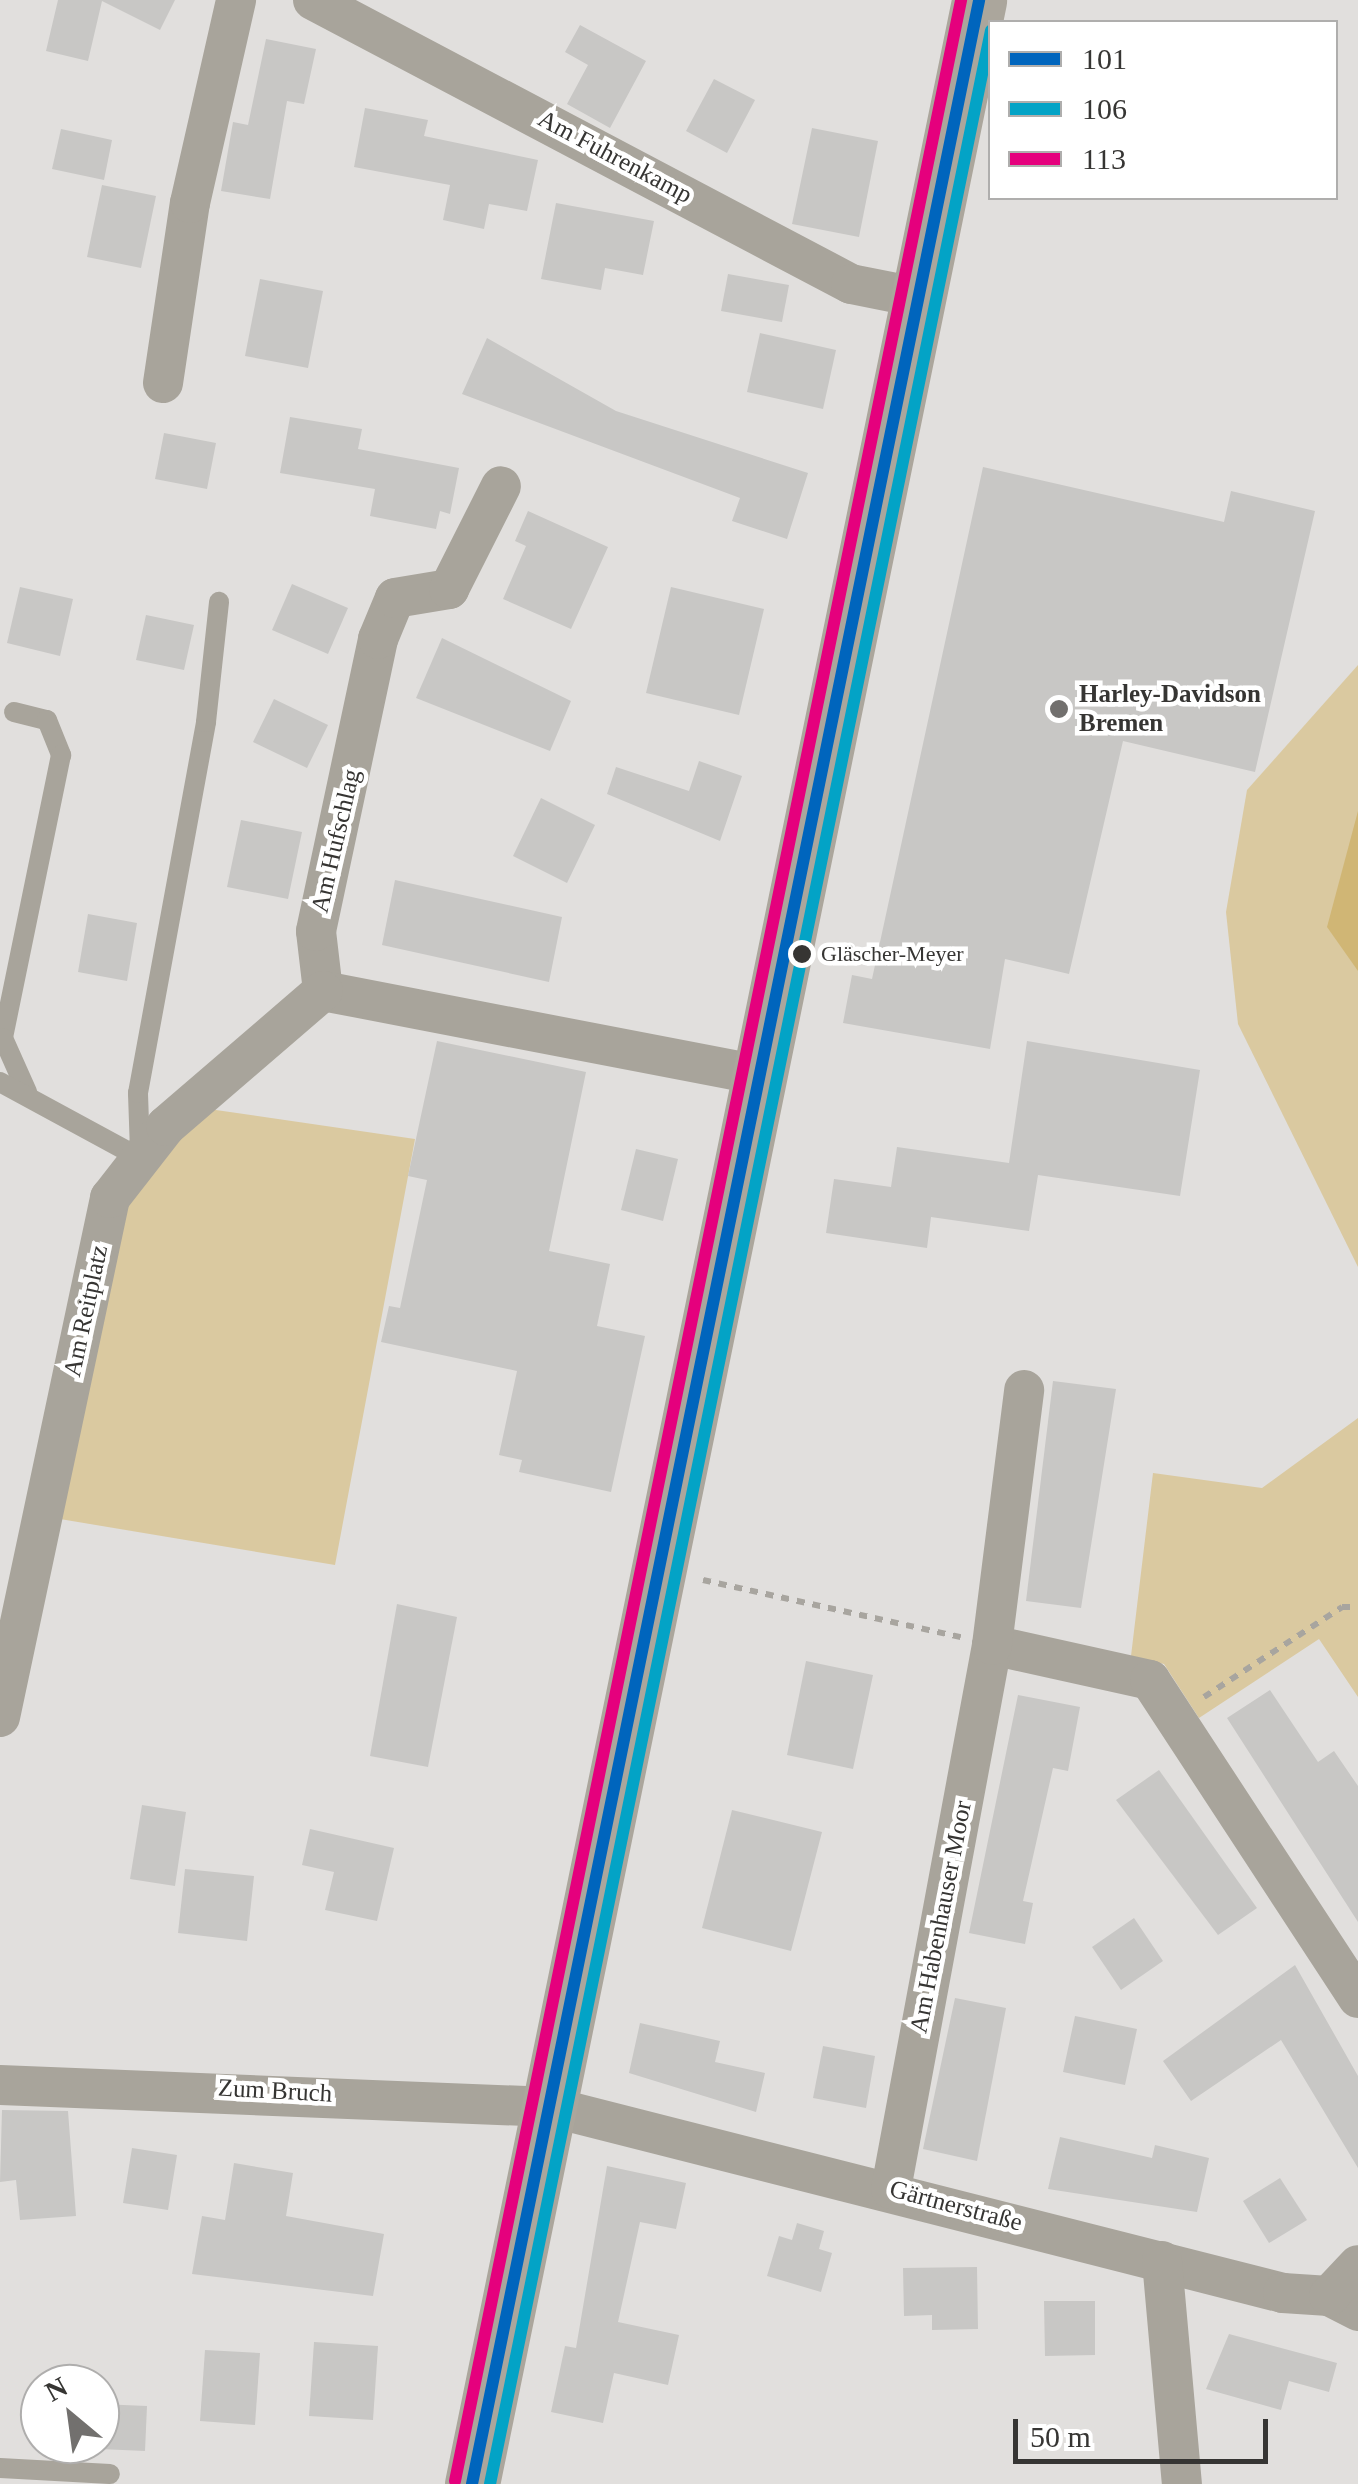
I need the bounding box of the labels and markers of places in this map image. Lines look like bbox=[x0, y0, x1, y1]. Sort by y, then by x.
place label: Harley-Davidson Bremen bbox=[1079, 680, 1261, 739]
marker: Harley-Davidson Bremen bbox=[1048, 698, 1070, 720]
place label: Gläscher-Meyer bbox=[821, 941, 963, 967]
marker: Gläscher-Meyer bbox=[792, 944, 812, 964]

